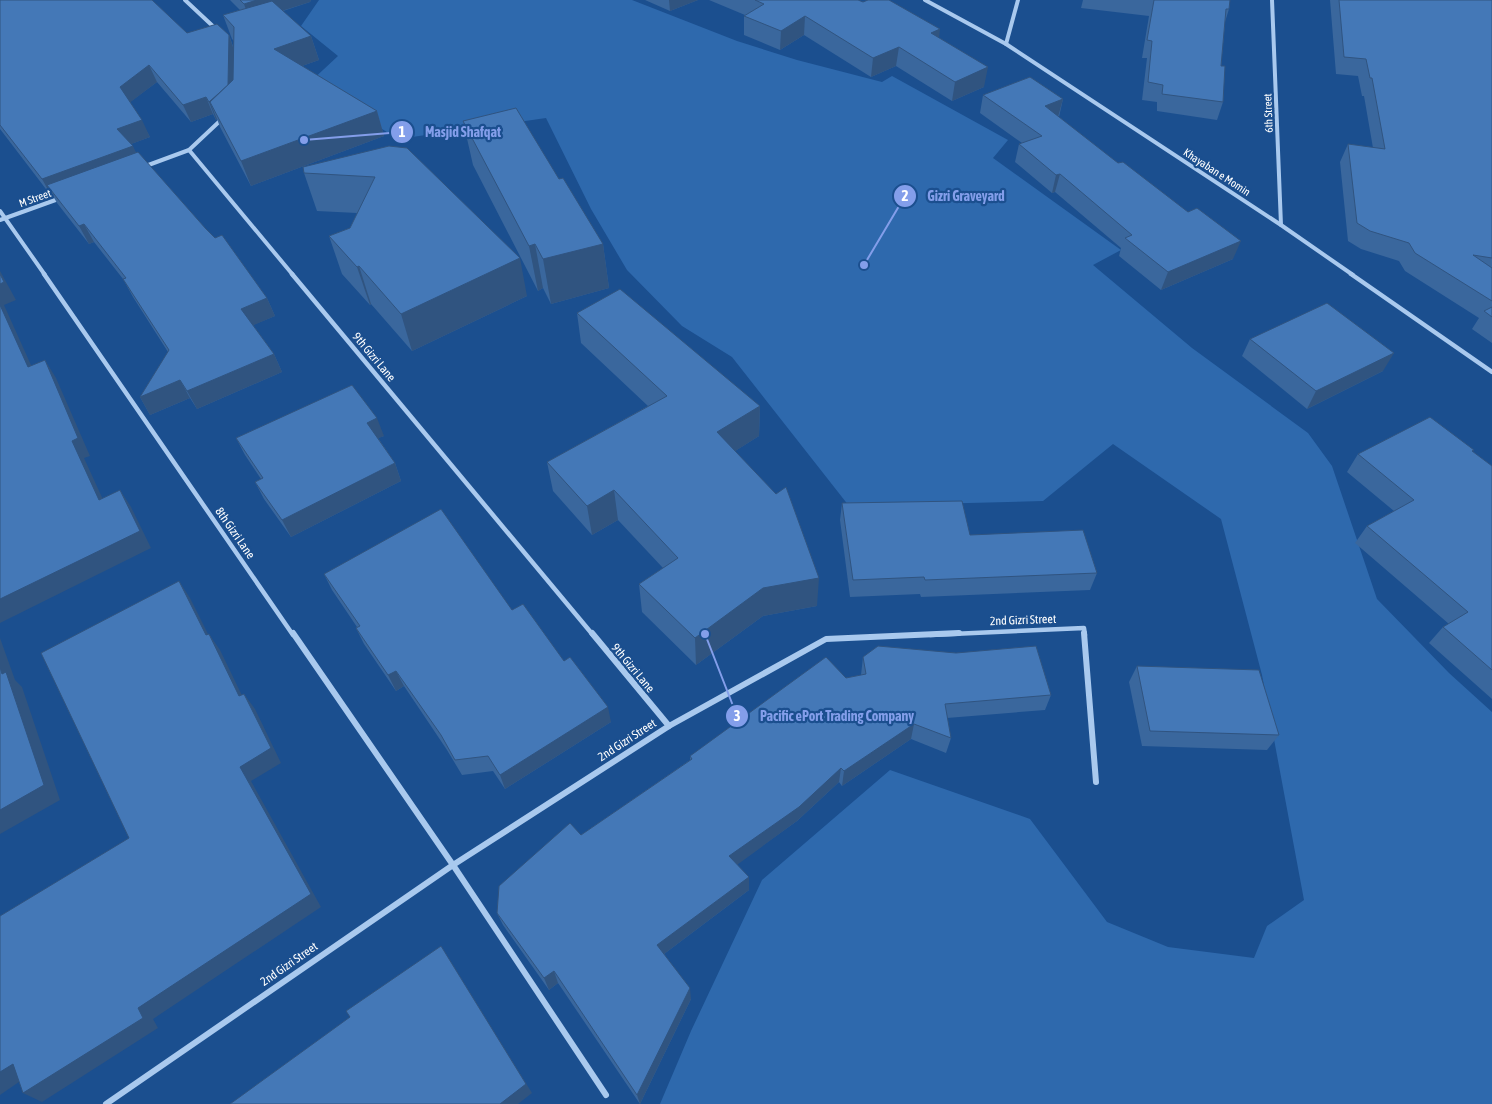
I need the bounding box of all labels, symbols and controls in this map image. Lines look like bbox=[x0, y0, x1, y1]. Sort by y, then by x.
street label: 6th Street bbox=[1261, 93, 1275, 133]
callout: Masjid Shafqat bbox=[390, 118, 511, 147]
text: 1 bbox=[398, 123, 406, 140]
text: Masjid Shafqat bbox=[425, 124, 501, 140]
street label: Khayaban e Momin bbox=[1181, 146, 1253, 198]
callout: Gizri Graveyard bbox=[892, 181, 1015, 210]
street label: M Street bbox=[17, 187, 53, 209]
text: 2 bbox=[901, 187, 909, 204]
text: Gizri Graveyard bbox=[927, 188, 1005, 204]
street label: 9th Gizri Lane bbox=[350, 330, 398, 384]
street label: 8th Gizri Lane bbox=[212, 505, 258, 561]
street label: 2nd Gizri Street bbox=[990, 612, 1057, 628]
street label: 9th Gizri Lane bbox=[609, 641, 657, 695]
callout: Pacific ePort Trading Company bbox=[725, 701, 924, 730]
text: 3 bbox=[733, 707, 741, 724]
text: Pacific ePort Trading Company bbox=[760, 708, 914, 724]
street label: 2nd Gizri Street bbox=[595, 716, 659, 764]
street label: 2nd Gizri Street bbox=[258, 939, 321, 989]

